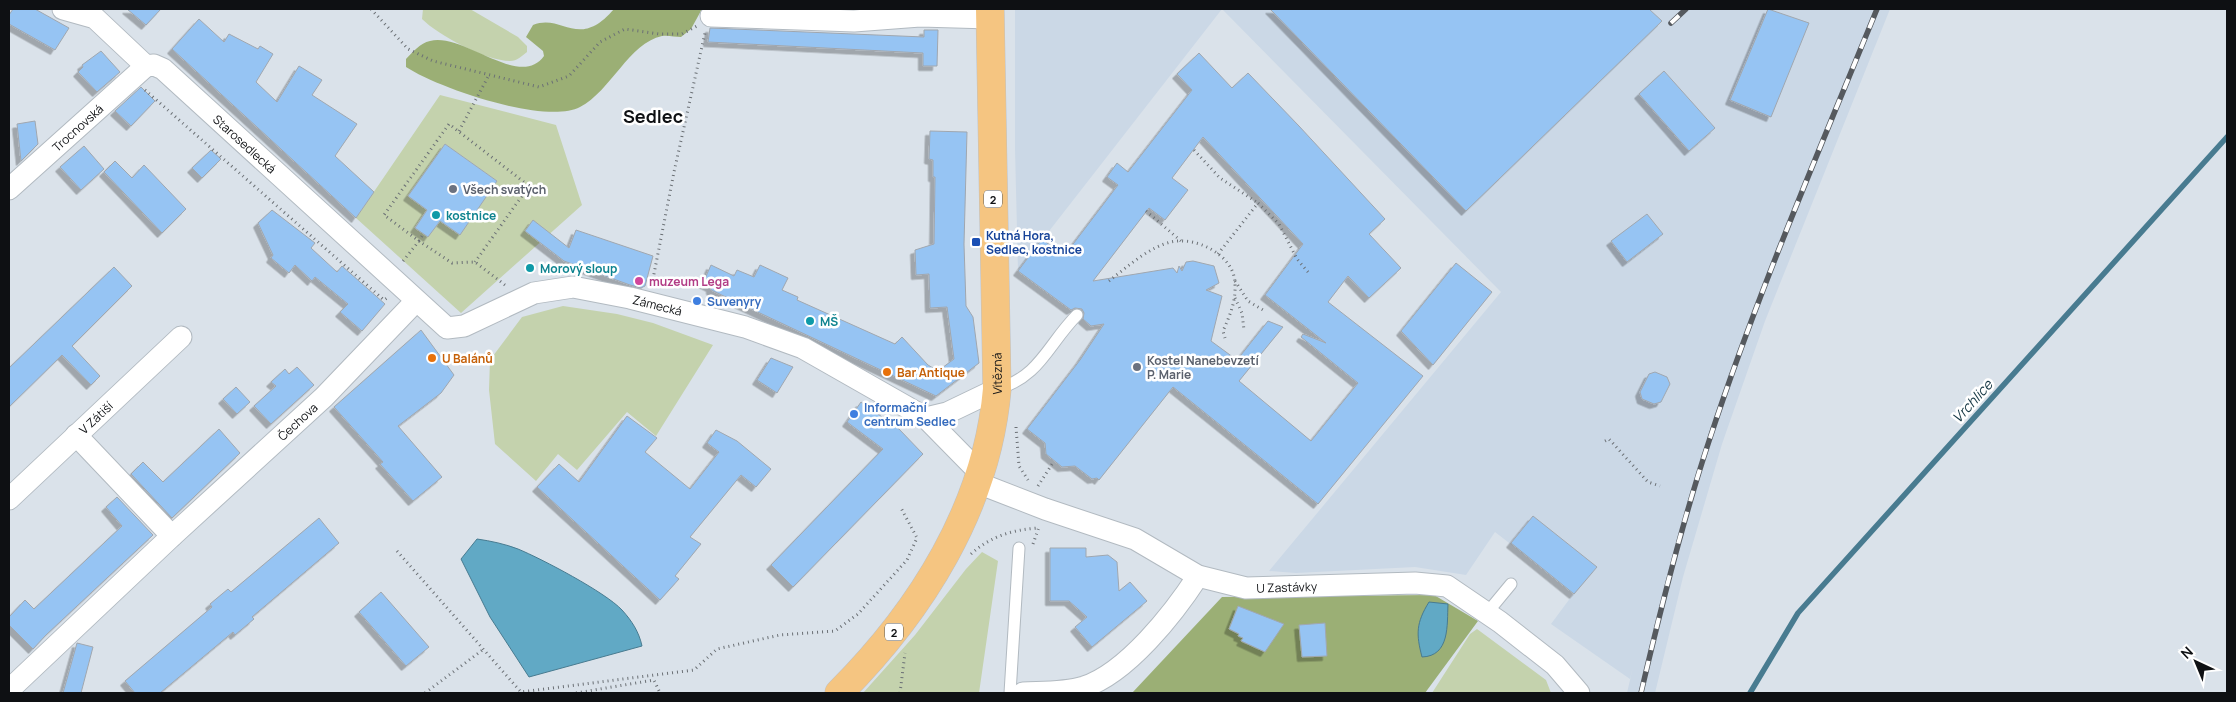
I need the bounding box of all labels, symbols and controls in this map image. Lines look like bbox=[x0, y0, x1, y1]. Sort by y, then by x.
street label: Trocnovská bbox=[48, 100, 107, 155]
district label: Sedlec bbox=[623, 104, 683, 128]
street label: Starosedlecká bbox=[210, 111, 280, 177]
place label: Všech svatých bbox=[463, 181, 546, 198]
marker: Všech svatých bbox=[447, 183, 459, 195]
road number: 2 bbox=[984, 190, 1002, 208]
place label: kostnice bbox=[446, 207, 496, 224]
marker: kostnice bbox=[430, 209, 442, 221]
place label: Kutná Hora, Sedlec, kostnice bbox=[986, 227, 1082, 258]
marker: Kutná Hora, Sedlec, kostnice bbox=[970, 236, 982, 248]
place label: Morový sloup bbox=[540, 260, 617, 277]
marker: Morový sloup bbox=[524, 262, 536, 274]
place label: muzeum Lega bbox=[649, 273, 729, 290]
marker: muzeum Lega bbox=[633, 275, 645, 287]
street label: Zámecká bbox=[631, 291, 684, 319]
place label: Suvenyry bbox=[707, 293, 761, 310]
marker: Suvenyry bbox=[691, 295, 703, 307]
place label: MŠ bbox=[820, 313, 838, 330]
marker: MŠ bbox=[804, 315, 816, 327]
place label: U Balánů bbox=[442, 350, 493, 367]
marker: U Balánů bbox=[426, 352, 438, 364]
place label: Kostel Nanebevzetí P. Marie bbox=[1147, 352, 1259, 383]
street label: Vítězná bbox=[988, 353, 1006, 395]
marker: Kostel Nanebevzetí P. Marie bbox=[1131, 361, 1143, 373]
place label: Bar Antique bbox=[897, 364, 965, 381]
marker: Bar Antique bbox=[881, 366, 893, 378]
water label: Vrchlice bbox=[1948, 375, 1997, 427]
street label: V Zátiší bbox=[75, 397, 116, 437]
street label: Čechova bbox=[274, 399, 321, 444]
place label: Informační centrum Sedlec bbox=[864, 399, 956, 430]
marker: Informační centrum Sedlec bbox=[848, 408, 860, 420]
street label: U Zastávky bbox=[1256, 577, 1318, 596]
road number: 2 bbox=[885, 624, 903, 640]
north arrow bbox=[2171, 637, 2221, 687]
text: N bbox=[2176, 642, 2197, 663]

